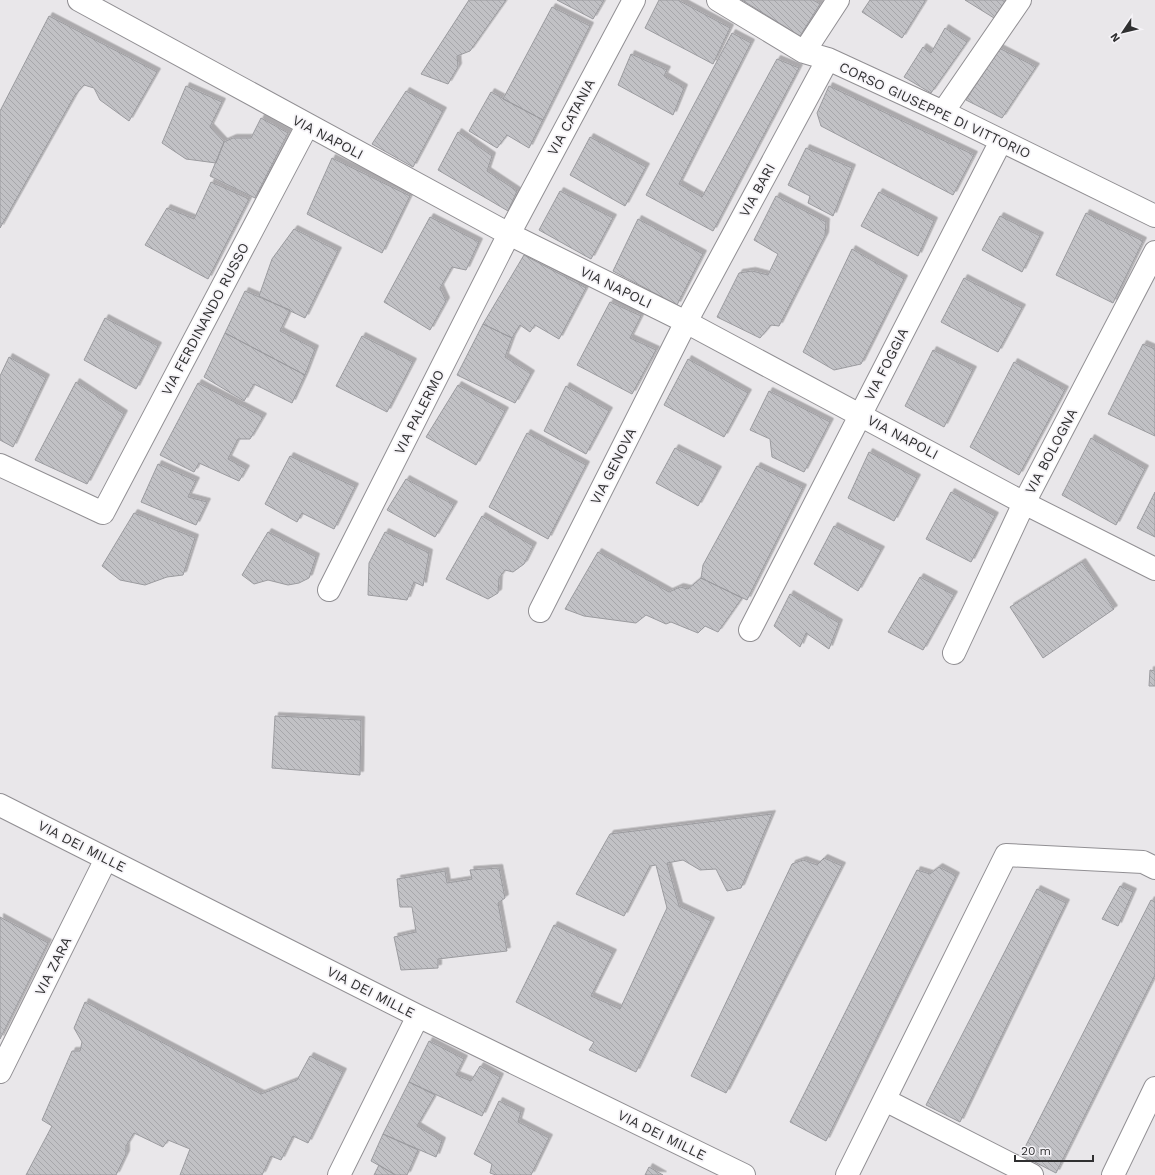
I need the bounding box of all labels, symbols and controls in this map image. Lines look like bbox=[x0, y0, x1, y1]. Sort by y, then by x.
north arrow bbox=[1103, 12, 1143, 52]
text: N bbox=[1108, 30, 1123, 45]
street label: CORSO GIUSEPPE DI VITTORIO bbox=[837, 59, 1033, 161]
street label: VIA CATANIA bbox=[544, 76, 598, 158]
street label: VIA NAPOLI bbox=[290, 112, 366, 162]
street label: VIA BARI bbox=[736, 161, 778, 219]
street label: VIA FERDINANDO RUSSO bbox=[158, 240, 252, 398]
street label: VIA NAPOLI bbox=[578, 263, 654, 311]
street label: VIA FOGGIA bbox=[861, 325, 911, 403]
street label: VIA PALERMO bbox=[391, 367, 447, 457]
street label: VIA BOLOGNA bbox=[1022, 406, 1080, 496]
street label: VIA NAPOLI bbox=[865, 412, 941, 462]
street label: VIA GENOVA bbox=[587, 425, 639, 507]
street label: VIA DEI MILLE bbox=[35, 817, 129, 875]
street label: VIA ZARA bbox=[32, 934, 74, 998]
street label: VIA DEI MILLE bbox=[324, 963, 418, 1021]
street label: VIA DEI MILLE bbox=[615, 1107, 709, 1163]
scale bar bbox=[1015, 1137, 1093, 1163]
text: 20 m bbox=[1021, 1144, 1051, 1158]

